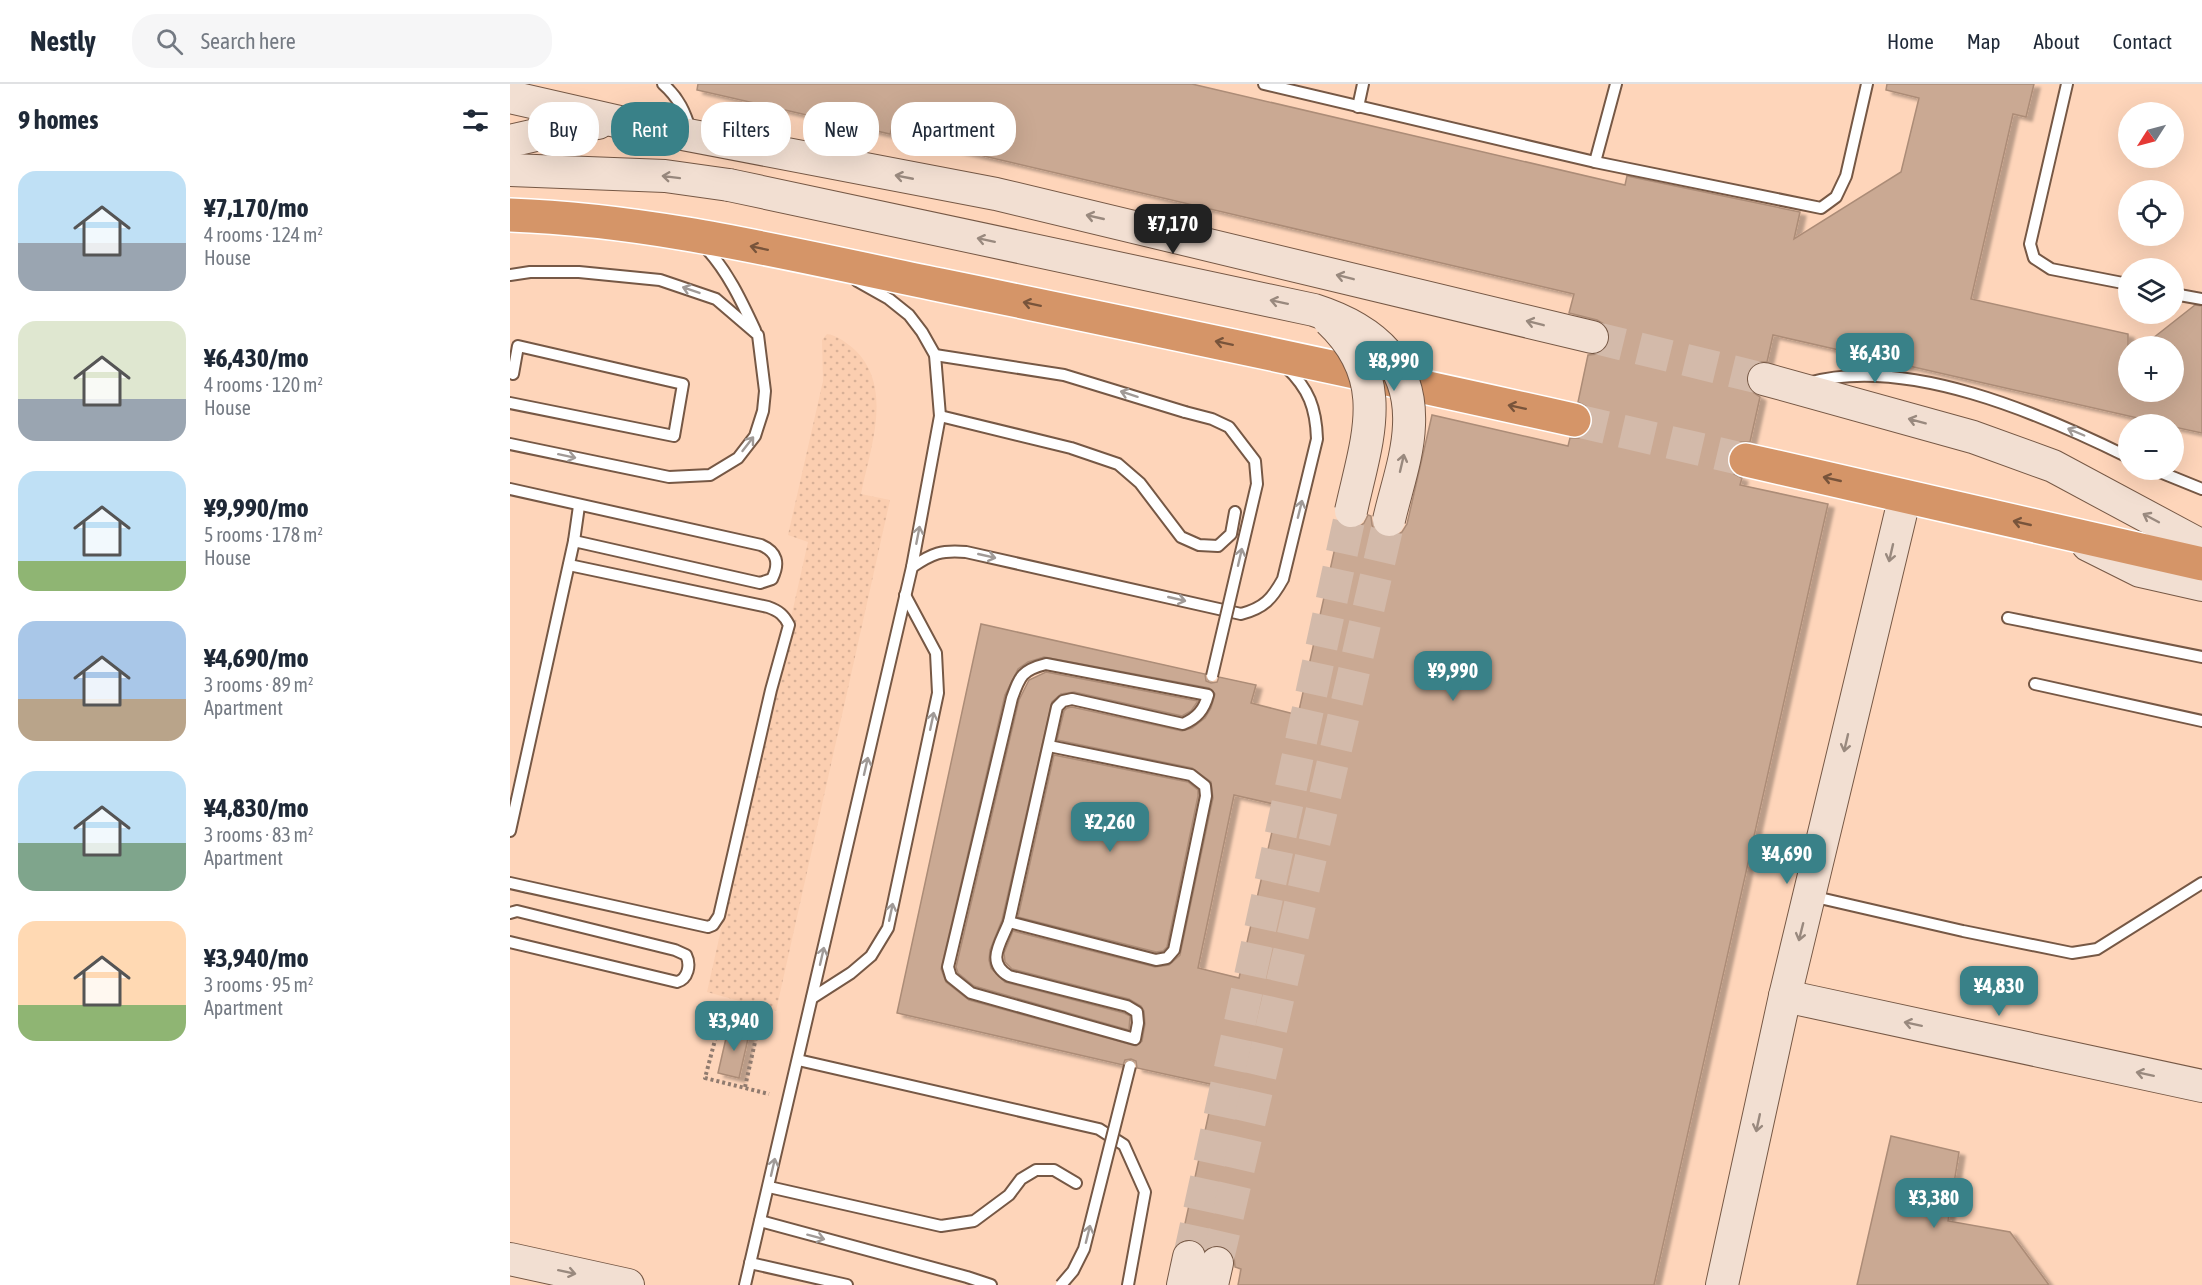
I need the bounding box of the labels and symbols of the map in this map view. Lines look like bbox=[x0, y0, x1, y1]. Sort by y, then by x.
north arrow bbox=[2118, 102, 2184, 168]
one-way arrow bbox=[895, 171, 914, 182]
one-way arrow bbox=[662, 172, 682, 183]
pin: ¥7,170 bbox=[1124, 204, 1222, 255]
one-way arrow bbox=[1085, 211, 1105, 222]
one-way arrow bbox=[977, 234, 996, 245]
one-way arrow bbox=[750, 242, 769, 253]
one-way arrow bbox=[1336, 271, 1355, 283]
one-way arrow bbox=[682, 284, 701, 295]
one-way arrow bbox=[1270, 296, 1289, 308]
one-way arrow bbox=[1023, 298, 1043, 309]
one-way arrow bbox=[1526, 317, 1545, 329]
pin: ¥6,430 bbox=[1826, 333, 1924, 384]
one-way arrow bbox=[1214, 337, 1234, 348]
pin: ¥8,990 bbox=[1345, 341, 1443, 392]
one-way arrow bbox=[1120, 388, 1139, 399]
one-way arrow bbox=[1507, 401, 1526, 413]
one-way arrow bbox=[1908, 415, 1927, 426]
one-way arrow bbox=[2067, 426, 2085, 437]
one-way arrow bbox=[742, 436, 755, 452]
one-way arrow bbox=[558, 450, 577, 462]
one-way arrow bbox=[1397, 454, 1408, 473]
one-way arrow bbox=[1823, 473, 1842, 485]
one-way arrow bbox=[1295, 500, 1307, 519]
one-way arrow bbox=[2142, 512, 2160, 523]
one-way arrow bbox=[2013, 516, 2032, 528]
one-way arrow bbox=[913, 526, 924, 545]
one-way arrow bbox=[1885, 543, 1897, 562]
one-way arrow bbox=[1234, 548, 1246, 567]
one-way arrow bbox=[976, 551, 996, 562]
one-way arrow bbox=[1167, 594, 1186, 605]
pin: ¥9,990 bbox=[1404, 651, 1502, 702]
one-way arrow bbox=[927, 712, 938, 731]
one-way arrow bbox=[1840, 733, 1852, 752]
one-way arrow bbox=[860, 757, 872, 776]
pin: ¥2,260 bbox=[1061, 802, 1159, 853]
pin: ¥4,690 bbox=[1738, 834, 1836, 885]
one-way arrow bbox=[886, 903, 897, 922]
one-way arrow bbox=[1795, 923, 1807, 942]
one-way arrow bbox=[817, 947, 828, 967]
pin: ¥4,830 bbox=[1950, 966, 2048, 1017]
pin: ¥3,940 bbox=[685, 1001, 783, 1052]
one-way arrow bbox=[1904, 1017, 1923, 1029]
one-way arrow bbox=[2136, 1068, 2155, 1079]
one-way arrow bbox=[1752, 1112, 1763, 1132]
one-way arrow bbox=[768, 1158, 780, 1177]
pin: ¥3,380 bbox=[1885, 1178, 1983, 1229]
one-way arrow bbox=[1082, 1225, 1094, 1244]
one-way arrow bbox=[807, 1231, 826, 1243]
one-way arrow bbox=[557, 1266, 576, 1278]

